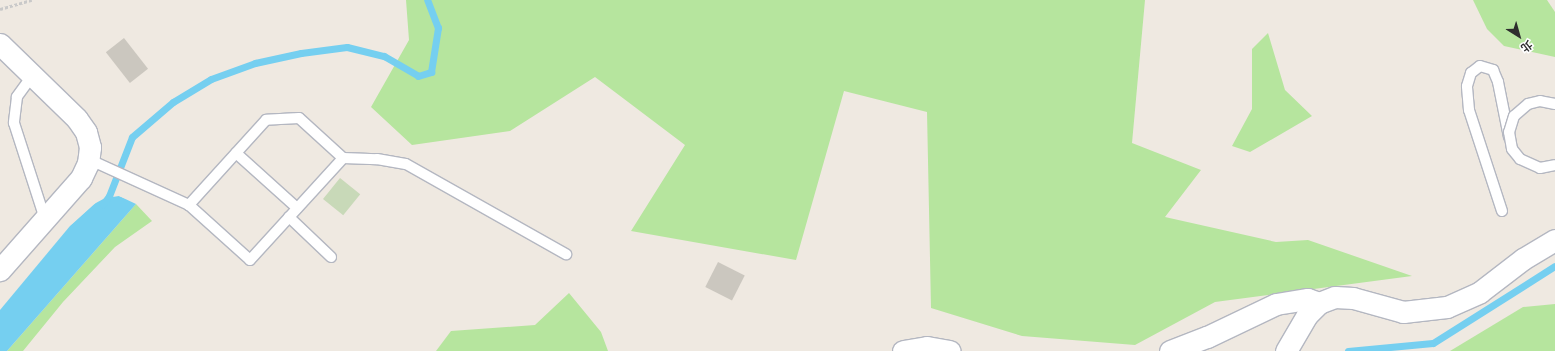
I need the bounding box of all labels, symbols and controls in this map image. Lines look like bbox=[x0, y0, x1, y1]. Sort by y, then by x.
north arrow bbox=[1499, 16, 1539, 56]
text: 北 bbox=[1518, 37, 1535, 54]

